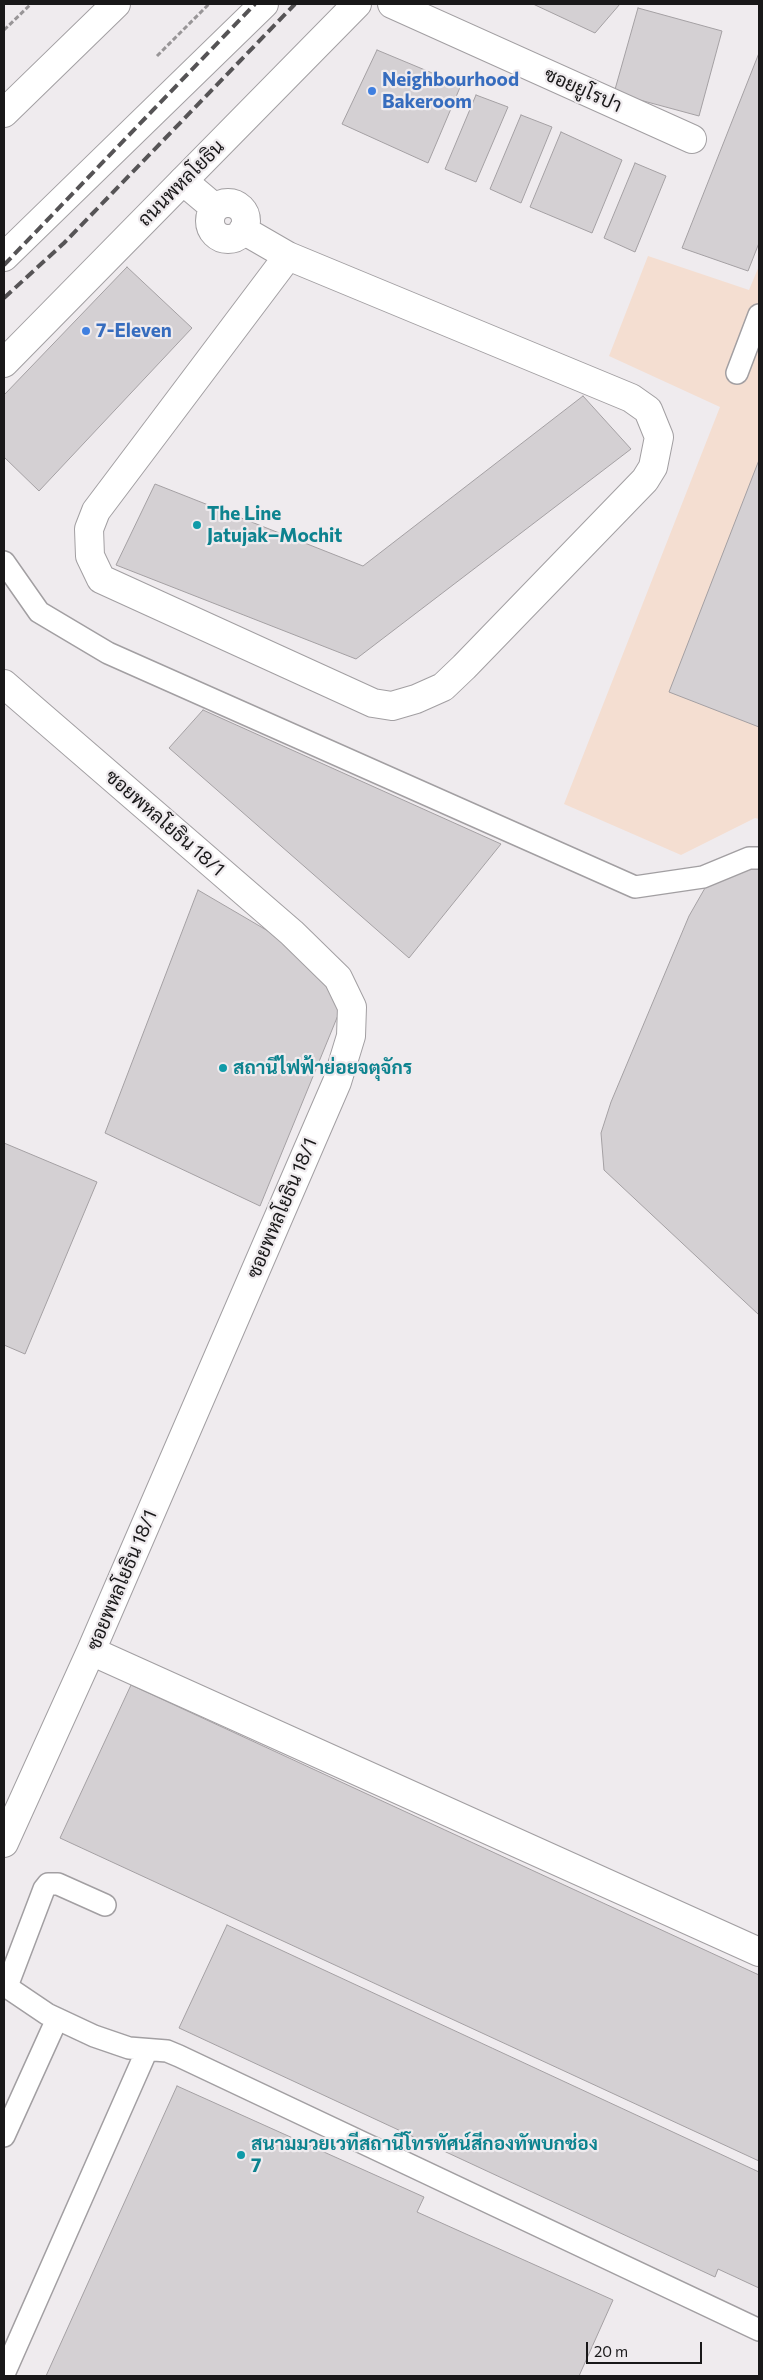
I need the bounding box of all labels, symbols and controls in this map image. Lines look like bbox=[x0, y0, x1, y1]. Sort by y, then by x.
street label: ซอยยูโรปา bbox=[541, 63, 625, 117]
place label: Neighbourhood Bakeroom bbox=[382, 69, 519, 113]
marker: Neighbourhood Bakeroom bbox=[366, 85, 378, 97]
street label: ถนนพหลโยธิน bbox=[133, 135, 229, 231]
place label: 7-Eleven bbox=[96, 320, 172, 342]
marker: 7-Eleven bbox=[80, 325, 92, 337]
place label: The Line Jatujak–Mochit bbox=[207, 503, 342, 547]
marker: The Line Jatujak–Mochit bbox=[191, 519, 203, 531]
street label: ซอยพหลโยธิน 18/1 bbox=[101, 765, 229, 881]
place label: สถานีไฟฟ้าย่อยจตุจักร bbox=[233, 1057, 412, 1079]
marker: สถานีไฟฟ้าย่อยจตุจักร bbox=[217, 1062, 229, 1074]
street label: ซอยพหลโยธิน 18/1 bbox=[242, 1134, 322, 1282]
street label: ซอยพหลโยธิน 18/1 bbox=[82, 1506, 162, 1654]
place label: สนามมวยเวทีสถานีโทรทัศน์สีกองทัพบกช่อง 7 bbox=[251, 2133, 598, 2177]
marker: สนามมวยเวทีสถานีโทรทัศน์สีกองทัพบกช่อง 7 bbox=[235, 2149, 247, 2161]
scale bar bbox=[588, 2332, 704, 2364]
text: 20 m bbox=[594, 2342, 628, 2360]

